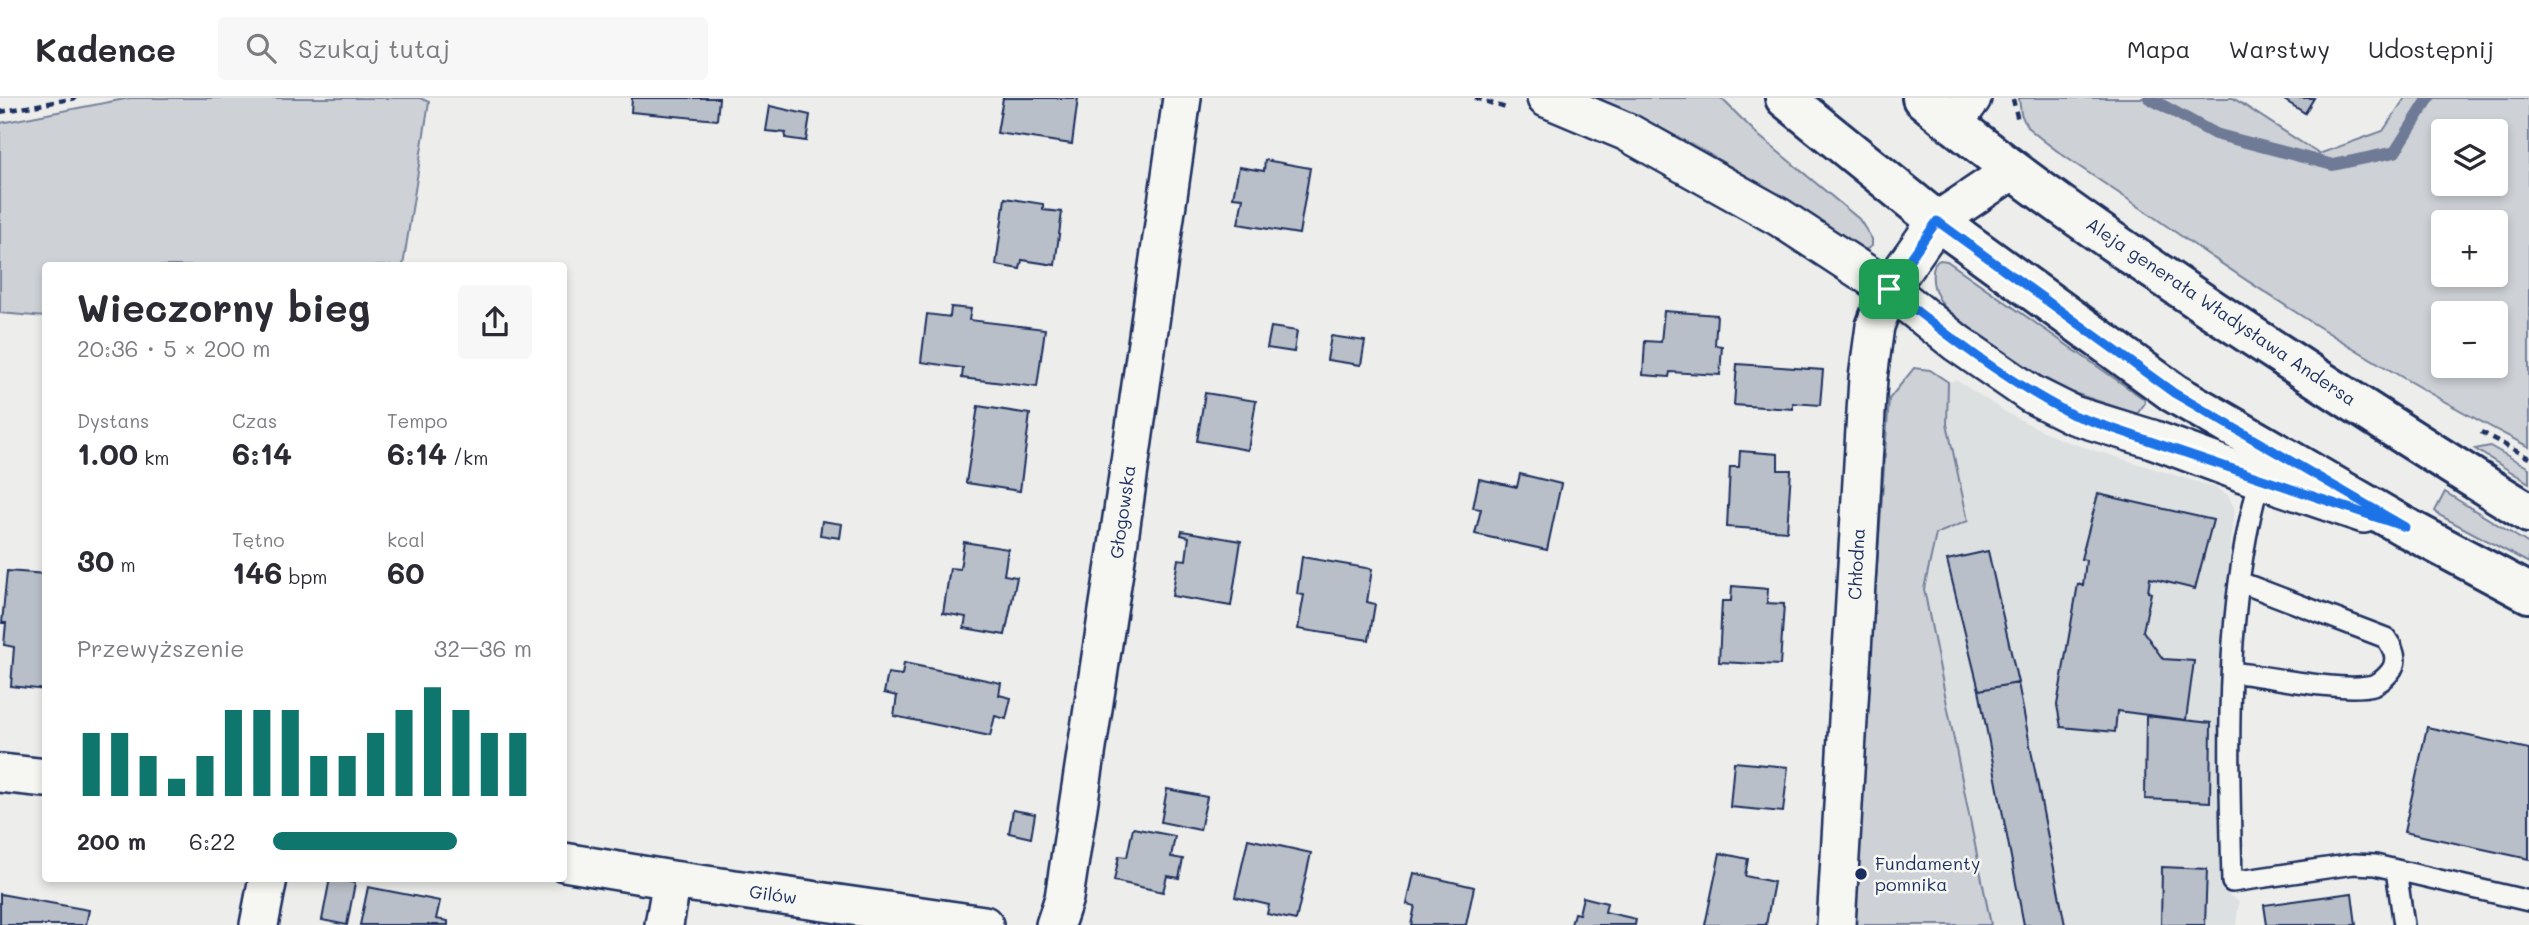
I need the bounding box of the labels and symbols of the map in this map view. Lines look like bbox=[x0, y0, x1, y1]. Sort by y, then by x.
street label: Aleja generała Władysława Andersa bbox=[2082, 212, 2361, 411]
pin bbox=[1859, 259, 1919, 319]
street label: Głogowska bbox=[1104, 464, 1140, 560]
street label: Chłodna bbox=[1842, 527, 1870, 600]
place label: Fundamenty pomnika bbox=[1875, 851, 1980, 896]
marker: Fundamenty pomnika bbox=[1853, 866, 1869, 882]
street label: Gilów bbox=[748, 879, 799, 909]

